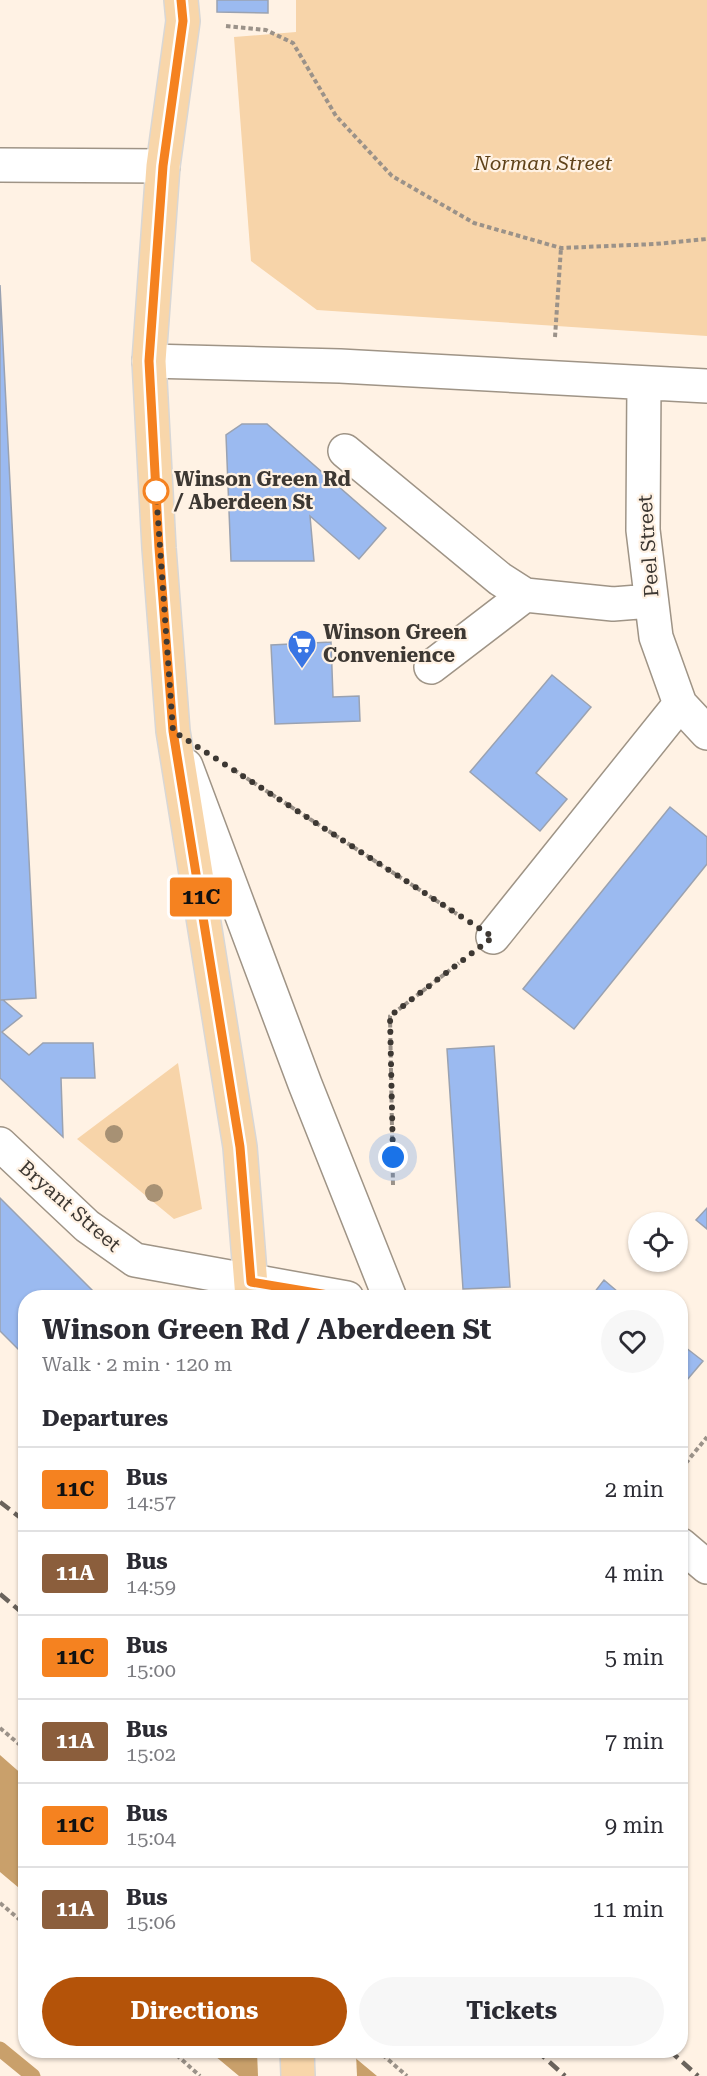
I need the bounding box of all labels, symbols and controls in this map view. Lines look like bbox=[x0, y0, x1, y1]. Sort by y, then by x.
park label: Norman Street bbox=[473, 151, 613, 175]
place label: Winson Green Rd / Aberdeen St bbox=[173, 467, 351, 514]
marker: Winson Green Rd / Aberdeen St bbox=[143, 478, 169, 504]
street label: Peel Street bbox=[632, 493, 664, 598]
place label: Winson Green Convenience bbox=[323, 620, 467, 667]
supermarket icon: Winson Green Convenience bbox=[286, 628, 318, 670]
line badge: 11C bbox=[166, 878, 236, 916]
text: 11C bbox=[182, 885, 220, 909]
your location bbox=[378, 1142, 408, 1172]
street label: Bryant Street bbox=[14, 1155, 126, 1257]
map controls bbox=[628, 1212, 688, 1272]
button: locate bbox=[628, 1212, 688, 1272]
button: heart bbox=[601, 1310, 664, 1373]
text: Winson Green Rd / Aberdeen St bbox=[42, 1313, 491, 1346]
text: Walk · 2 min · 120 m bbox=[42, 1352, 232, 1376]
text: Departures bbox=[42, 1406, 168, 1431]
text: Bus bbox=[126, 1465, 168, 1490]
text: 11C bbox=[56, 1477, 94, 1501]
text: 2 min bbox=[605, 1477, 664, 1502]
text: 14:57 bbox=[126, 1490, 176, 1514]
text: Bus bbox=[126, 1549, 168, 1574]
text: 11A bbox=[56, 1561, 94, 1585]
text: 4 min bbox=[605, 1561, 664, 1586]
text: 14:59 bbox=[126, 1574, 176, 1598]
text: Bus bbox=[126, 1633, 168, 1658]
text: 11C bbox=[56, 1645, 94, 1669]
text: 5 min bbox=[605, 1645, 664, 1670]
text: 15:00 bbox=[126, 1658, 176, 1682]
text: Bus bbox=[126, 1717, 168, 1742]
text: 11A bbox=[56, 1729, 94, 1753]
text: 7 min bbox=[605, 1729, 664, 1754]
text: 15:02 bbox=[126, 1742, 176, 1766]
text: Bus bbox=[126, 1801, 168, 1826]
text: 11C bbox=[56, 1813, 94, 1837]
text: 9 min bbox=[605, 1813, 664, 1838]
text: 15:04 bbox=[126, 1826, 176, 1850]
text: Bus bbox=[126, 1885, 168, 1910]
text: 11A bbox=[56, 1897, 94, 1921]
text: 11 min bbox=[593, 1897, 664, 1922]
text: 15:06 bbox=[126, 1910, 176, 1934]
button: Directions bbox=[42, 1977, 347, 2046]
button: Tickets bbox=[359, 1977, 664, 2046]

